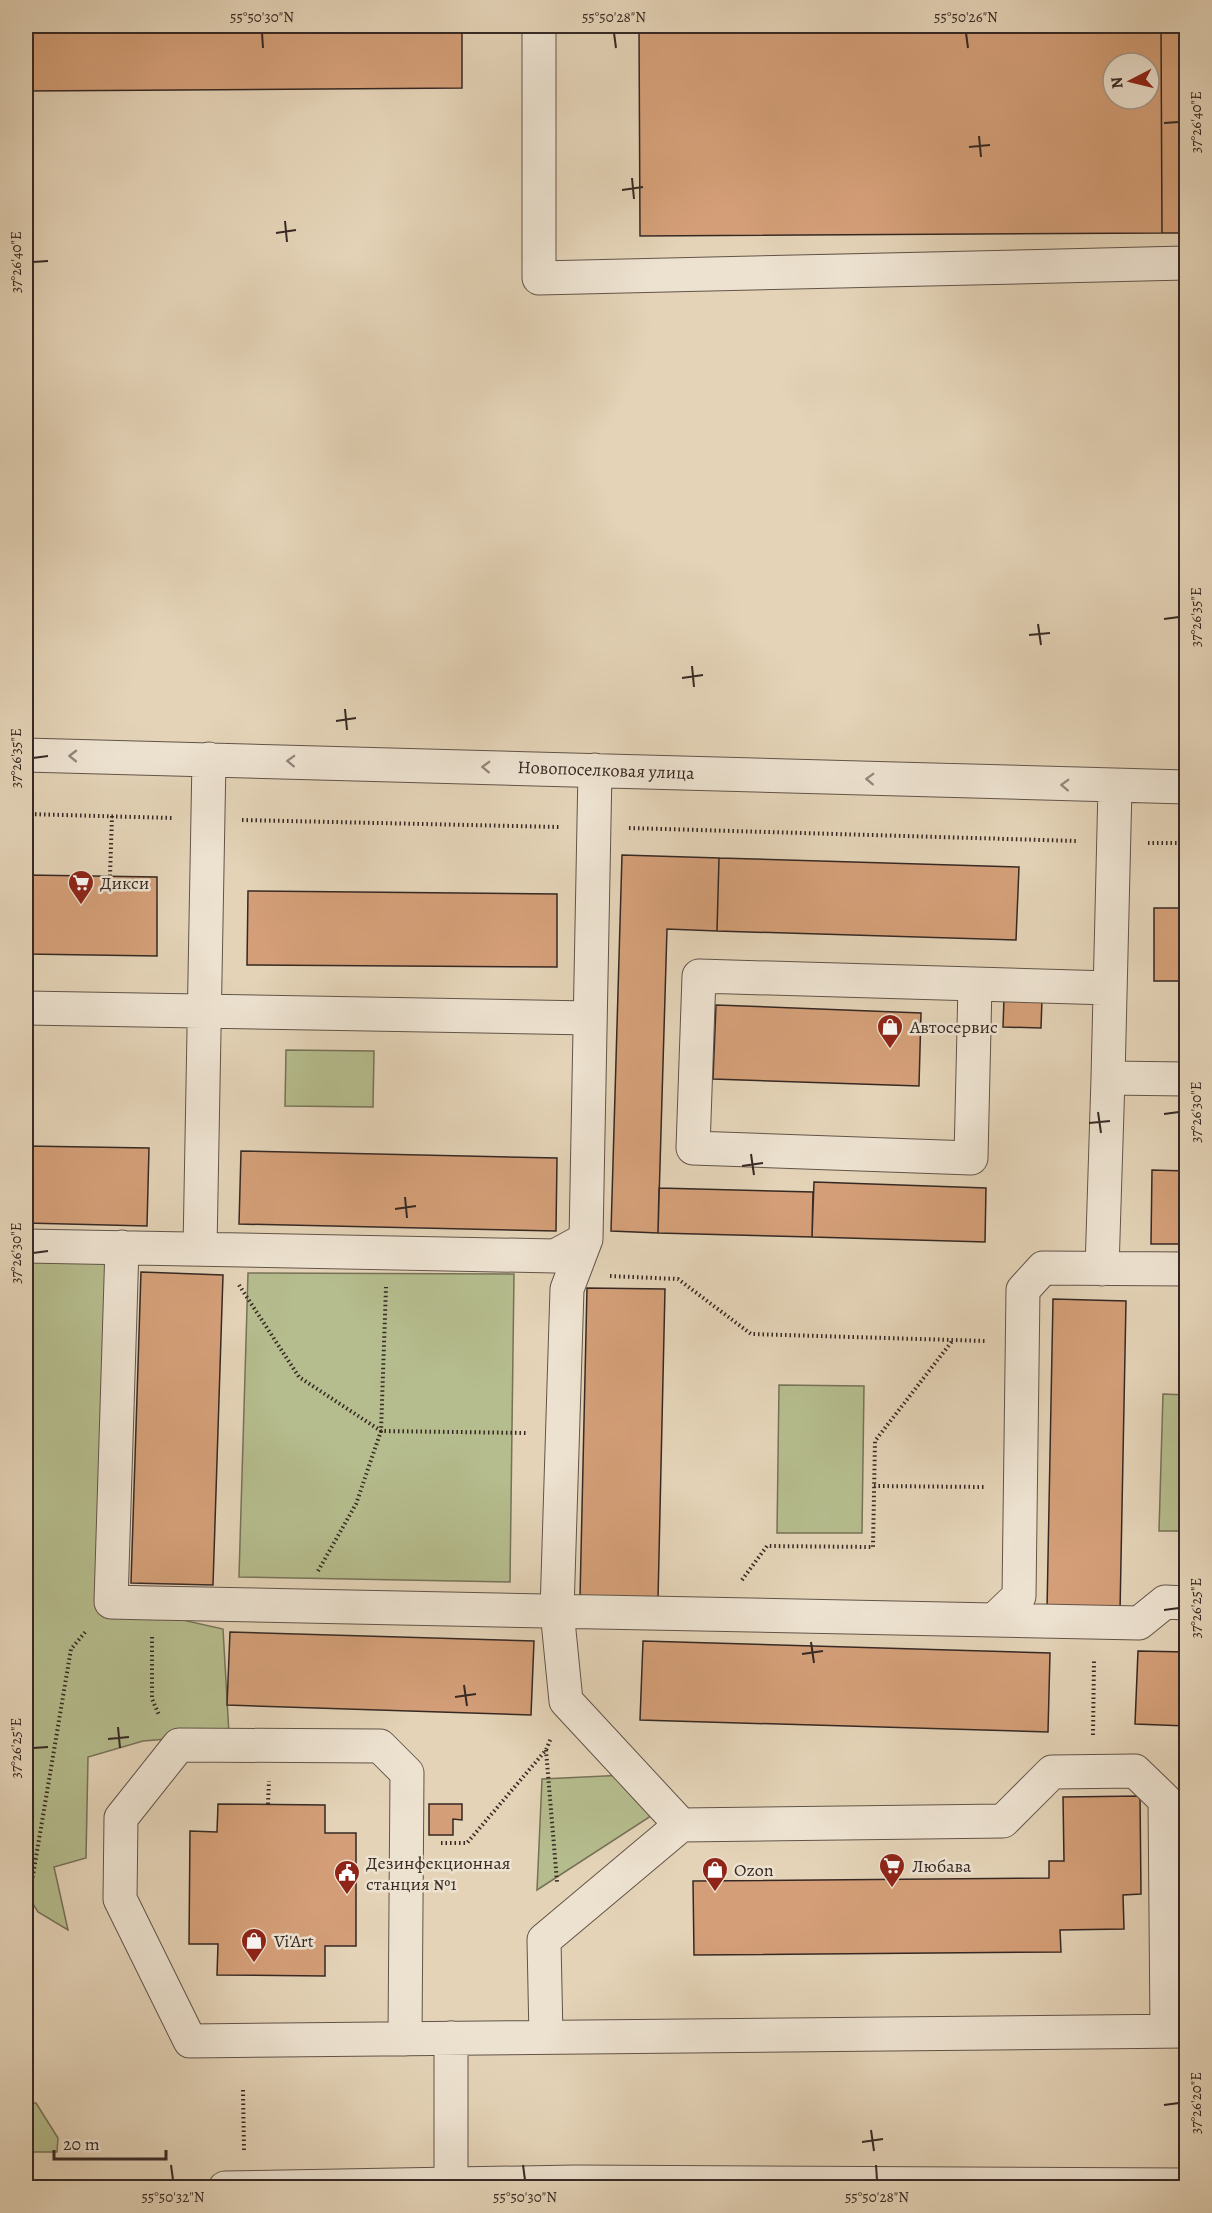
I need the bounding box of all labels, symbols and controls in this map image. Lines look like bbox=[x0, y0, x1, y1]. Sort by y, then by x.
text: 55°50'30"N bbox=[230, 7, 294, 27]
text: 55°50'28"N bbox=[582, 7, 646, 27]
text: 55°50'26"N bbox=[934, 7, 998, 27]
north arrow bbox=[1101, 51, 1161, 111]
text: N bbox=[1105, 75, 1129, 90]
text: 37°26'40"E bbox=[1186, 91, 1206, 153]
text: 37°26'40"E bbox=[6, 231, 26, 293]
text: 37°26'35"E bbox=[1186, 587, 1206, 647]
text: 37°26'35"E bbox=[6, 728, 26, 788]
one-way arrow bbox=[68, 750, 77, 762]
one-way arrow bbox=[287, 755, 296, 768]
street label: Новопоселковая улица bbox=[517, 755, 696, 785]
one-way arrow bbox=[482, 761, 491, 773]
one-way arrow bbox=[866, 772, 875, 785]
one-way arrow bbox=[1061, 779, 1070, 791]
supermarket icon: Дикси bbox=[66, 868, 96, 906]
place label: Дикси bbox=[100, 871, 149, 895]
shop icon: Автосервис bbox=[875, 1012, 905, 1050]
place label: Автосервис bbox=[909, 1015, 998, 1039]
text: 37°26'30"E bbox=[1186, 1081, 1206, 1143]
text: 37°26'30"E bbox=[6, 1222, 26, 1284]
text: 37°26'25"E bbox=[1186, 1578, 1206, 1638]
text: 37°26'25"E bbox=[6, 1718, 26, 1778]
place label: Дезинфекционная станция №1 bbox=[366, 1851, 511, 1896]
supermarket icon: Любава bbox=[877, 1851, 907, 1889]
place label: Любава bbox=[912, 1854, 972, 1878]
shop icon: Ozon bbox=[700, 1855, 730, 1893]
public building icon: Дезинфекционная станция №1 bbox=[332, 1858, 362, 1896]
place label: Ozon bbox=[734, 1858, 774, 1882]
shop icon: Vi'Art bbox=[239, 1926, 269, 1964]
place label: Vi'Art bbox=[273, 1929, 314, 1953]
text: 37°26'20"E bbox=[1186, 2072, 1206, 2134]
scale bar bbox=[54, 2123, 166, 2161]
text: 20 m bbox=[63, 2132, 100, 2156]
text: 55°50'32"N bbox=[141, 2187, 205, 2207]
text: 55°50'30"N bbox=[493, 2187, 557, 2207]
text: 55°50'28"N bbox=[845, 2187, 909, 2207]

